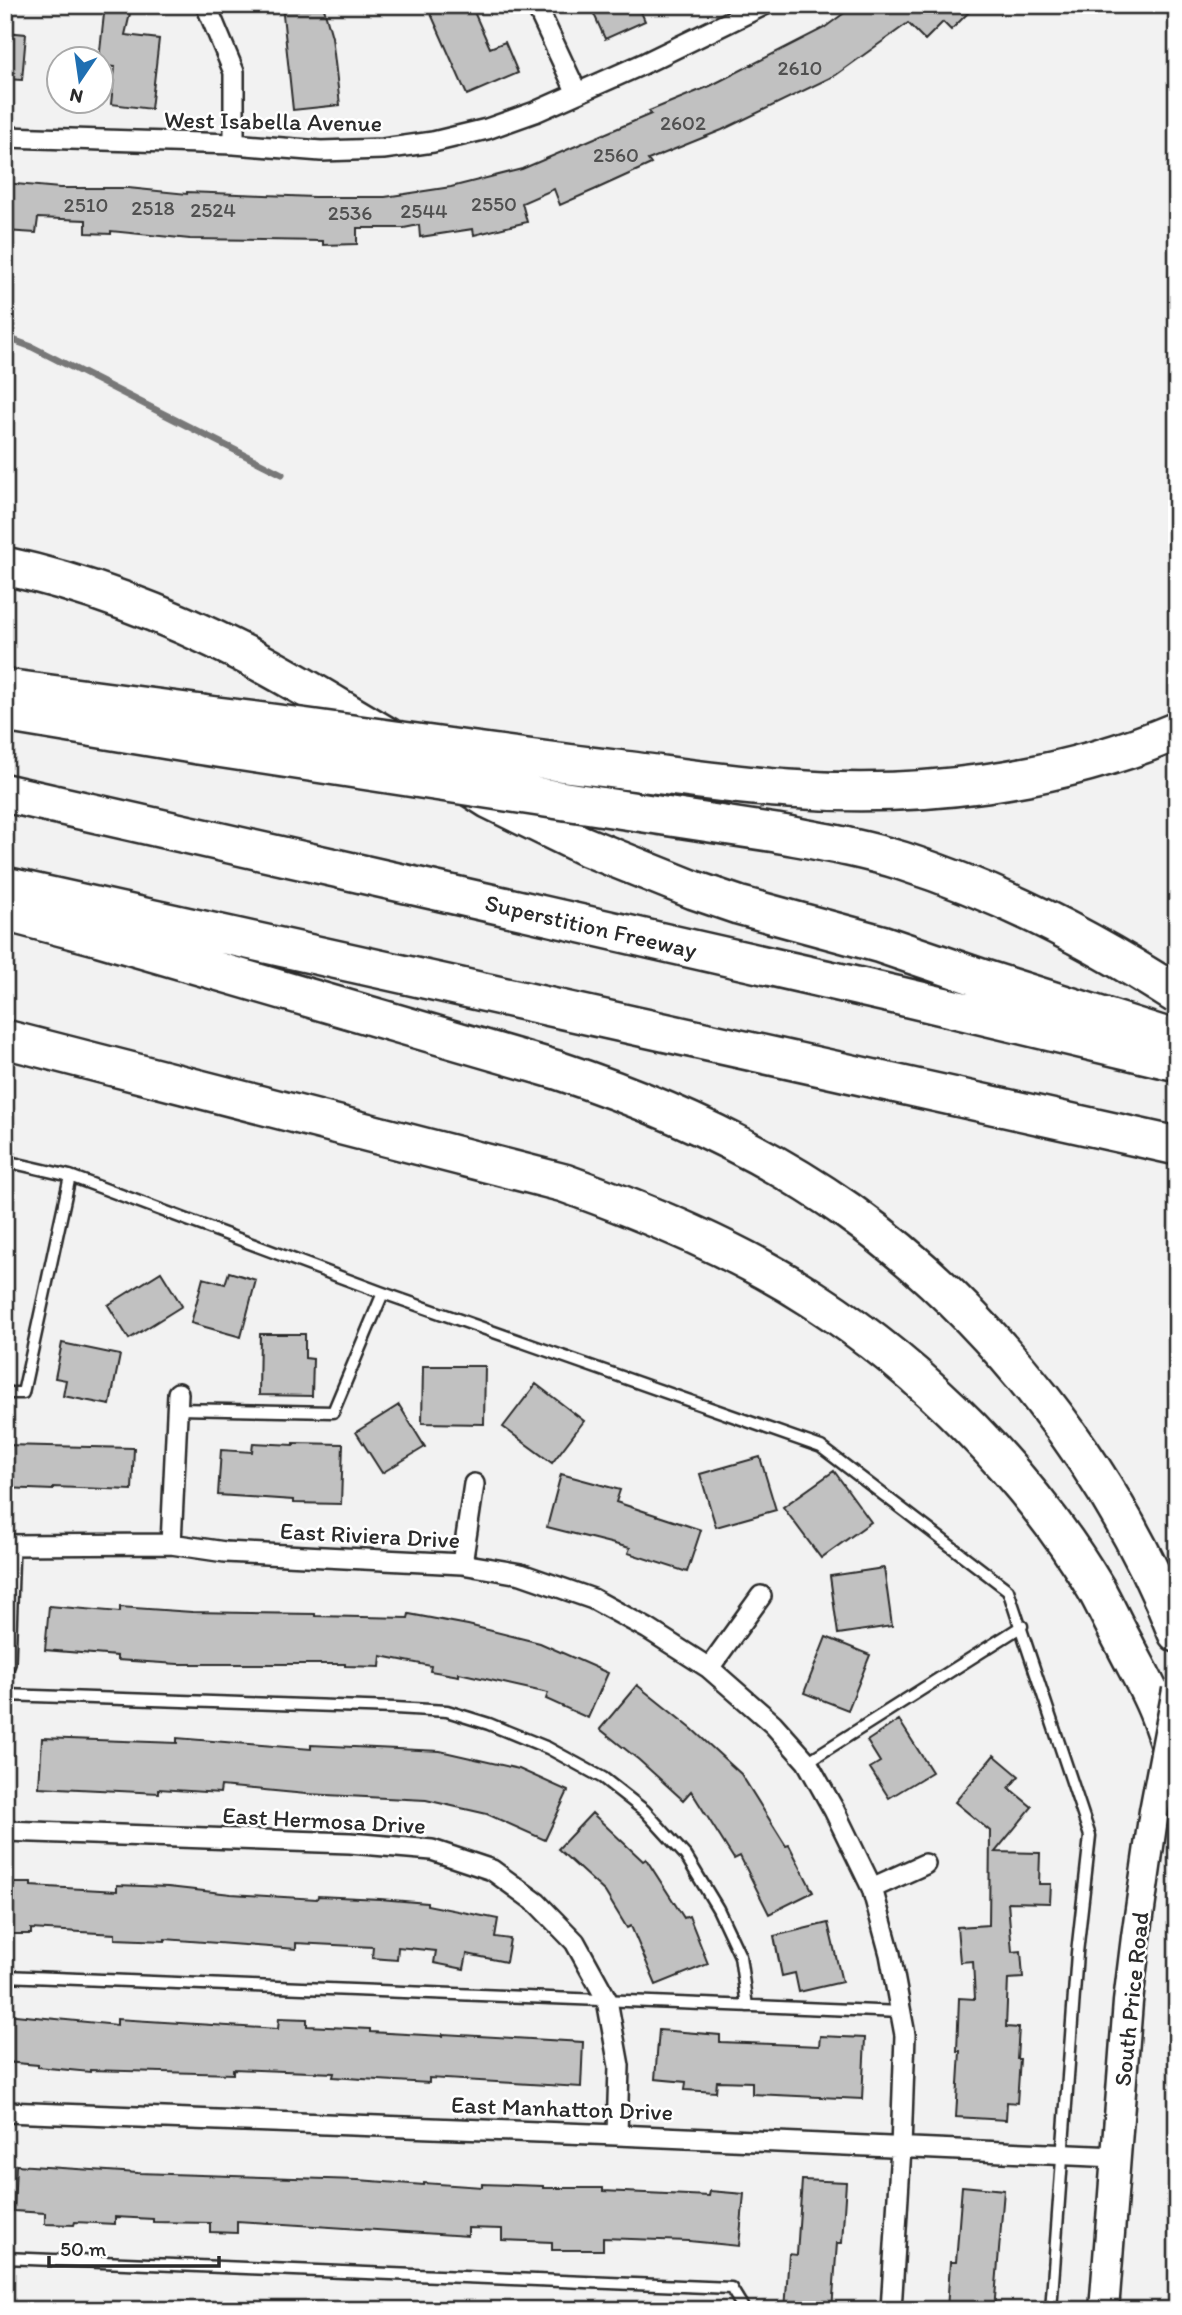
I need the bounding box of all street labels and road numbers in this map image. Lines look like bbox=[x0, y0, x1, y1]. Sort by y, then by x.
street label: West Isabella Avenue bbox=[164, 105, 382, 137]
street label: Superstition Freeway bbox=[482, 888, 700, 965]
street label: East Riviera Drive bbox=[279, 1516, 461, 1554]
street label: East Hermosa Drive bbox=[222, 1800, 426, 1840]
street label: South Price Road bbox=[1107, 1910, 1155, 2088]
street label: East Manhatton Drive bbox=[450, 2090, 674, 2126]

